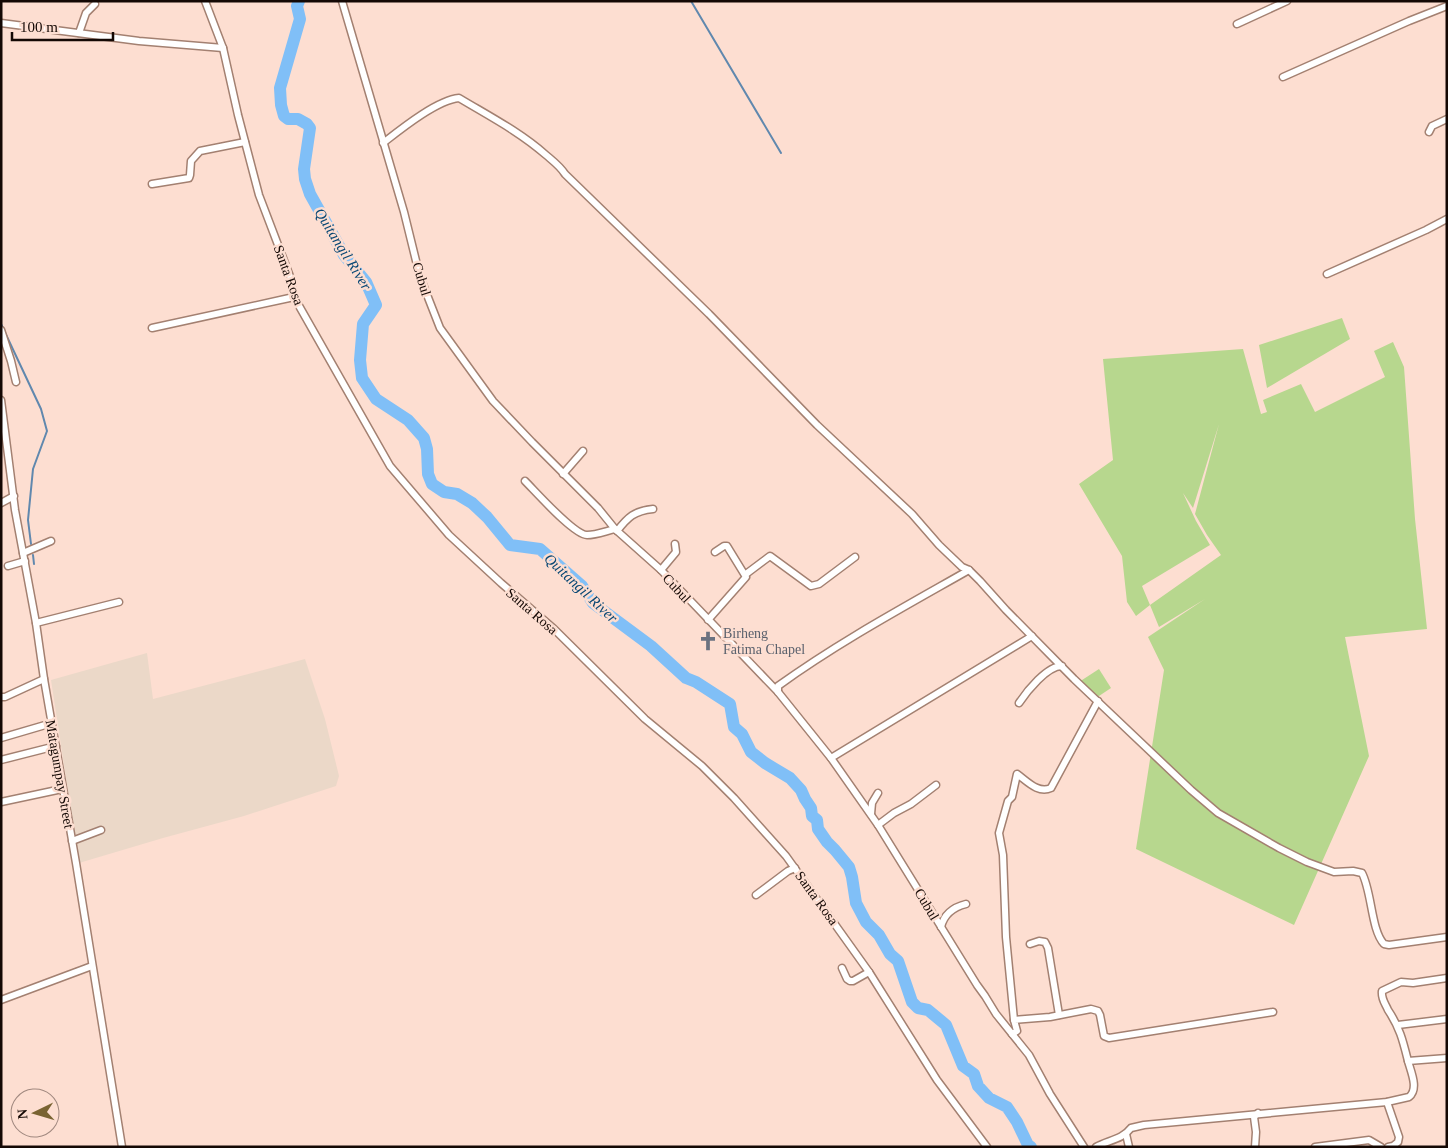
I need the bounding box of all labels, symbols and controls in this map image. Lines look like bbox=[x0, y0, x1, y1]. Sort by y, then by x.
scale bar bbox=[12, 10, 114, 42]
text: 100 m bbox=[20, 19, 58, 35]
water label: Quitangil River bbox=[311, 205, 375, 293]
street label: Santa Rosa bbox=[271, 243, 307, 308]
street label: Cubul bbox=[409, 261, 434, 298]
water label: Quitangil River bbox=[541, 550, 621, 626]
street label: Cubul bbox=[659, 571, 694, 606]
street label: Santa Rosa bbox=[503, 585, 561, 638]
place label: Birheng Fatima Chapel bbox=[723, 626, 805, 657]
church icon: Birheng Fatima Chapel bbox=[697, 630, 719, 652]
street label: Matagumpay Street bbox=[43, 719, 76, 830]
street label: Santa Rosa bbox=[792, 869, 842, 929]
street label: Cubul bbox=[911, 886, 942, 923]
north arrow bbox=[10, 1088, 60, 1138]
text: N bbox=[15, 1108, 30, 1120]

